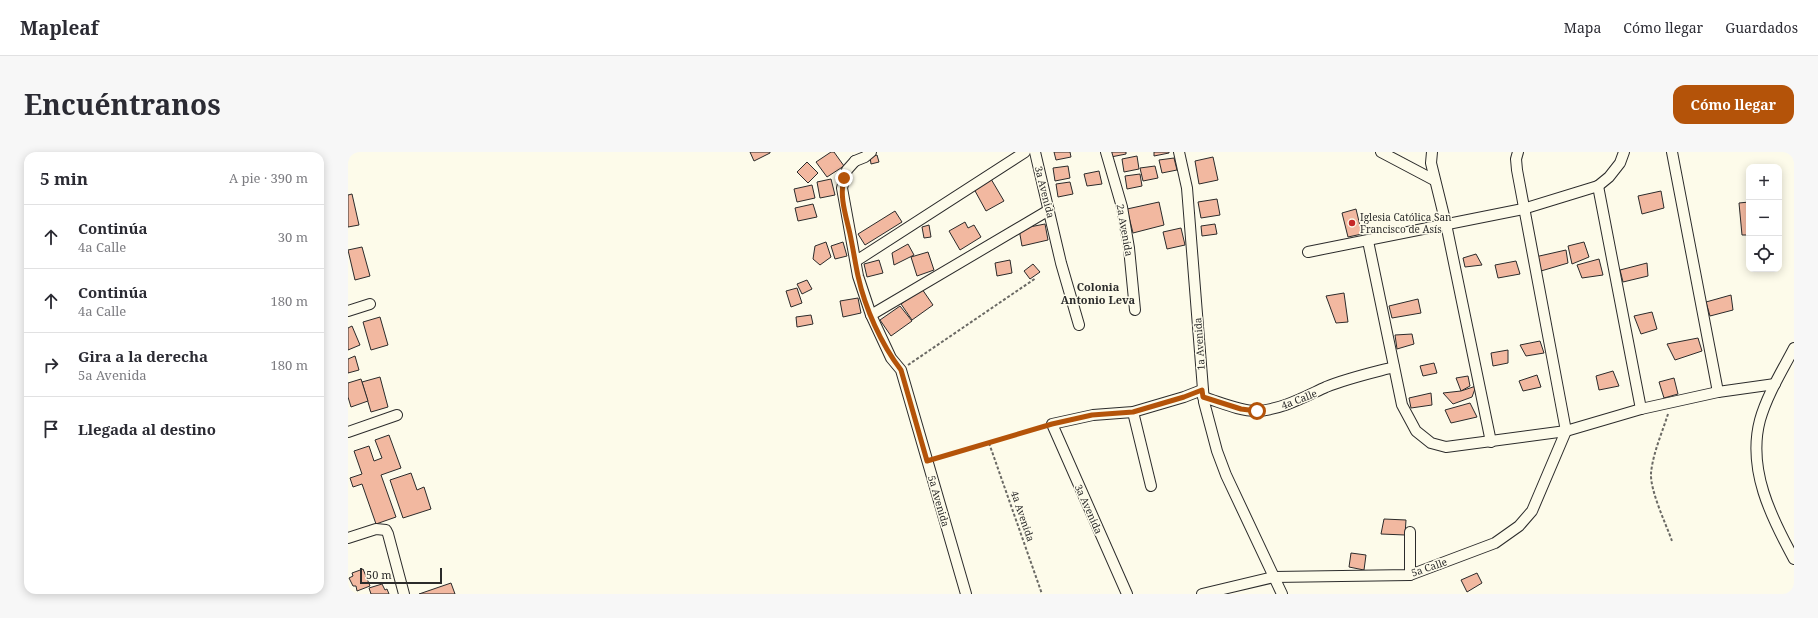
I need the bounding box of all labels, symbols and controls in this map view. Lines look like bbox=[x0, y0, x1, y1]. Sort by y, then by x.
text: Mapleaf bbox=[20, 15, 98, 41]
text: Mapa bbox=[1564, 18, 1601, 37]
text: Cómo llegar bbox=[1623, 18, 1703, 37]
text: Guardados bbox=[1725, 18, 1798, 37]
text: Encuéntranos bbox=[24, 85, 221, 123]
button: Cómo llegar bbox=[1673, 85, 1794, 124]
map controls bbox=[1746, 164, 1782, 272]
button: + bbox=[1746, 164, 1782, 200]
street label: 3a Avenida bbox=[1032, 165, 1058, 220]
text: 5 min bbox=[40, 167, 88, 190]
text: A pie · 390 m bbox=[229, 169, 308, 187]
route end bbox=[835, 169, 853, 187]
button: − bbox=[1746, 200, 1782, 236]
street label: 2a Avenida bbox=[1114, 203, 1137, 258]
place label: Iglesia Católica San Francisco de Asís bbox=[1360, 210, 1452, 236]
text: Continúa bbox=[78, 218, 148, 238]
marker: Iglesia Católica San Francisco de Asís bbox=[1347, 218, 1357, 228]
icon: ahead bbox=[40, 226, 62, 248]
text: 30 m bbox=[278, 228, 308, 246]
button: locate bbox=[1746, 236, 1782, 272]
text: 4a Calle bbox=[78, 238, 126, 256]
district label: Colonia Antonio Leva bbox=[1061, 279, 1136, 307]
text: Continúa bbox=[78, 282, 148, 302]
icon: ahead bbox=[40, 290, 62, 312]
text: 180 m bbox=[271, 292, 308, 310]
text: 4a Calle bbox=[78, 302, 126, 320]
street label: 1a Avenida bbox=[1190, 317, 1208, 371]
text: Gira a la derecha bbox=[78, 346, 208, 366]
icon: right bbox=[40, 354, 62, 376]
text: 180 m bbox=[271, 356, 308, 374]
text: 5a Avenida bbox=[78, 366, 147, 384]
street label: 4a Calle bbox=[1279, 386, 1319, 412]
route start bbox=[1248, 402, 1266, 420]
icon: arrive bbox=[40, 418, 62, 440]
text: Llegada al destino bbox=[78, 419, 216, 439]
street label: 5a Avenida bbox=[925, 474, 953, 529]
street label: 3a Avenida bbox=[1072, 482, 1106, 536]
street label: 4a Avenida bbox=[1008, 489, 1038, 544]
street label: 5a Calle bbox=[1409, 554, 1449, 580]
scale bar bbox=[360, 566, 442, 585]
text: 50 m bbox=[366, 567, 392, 582]

